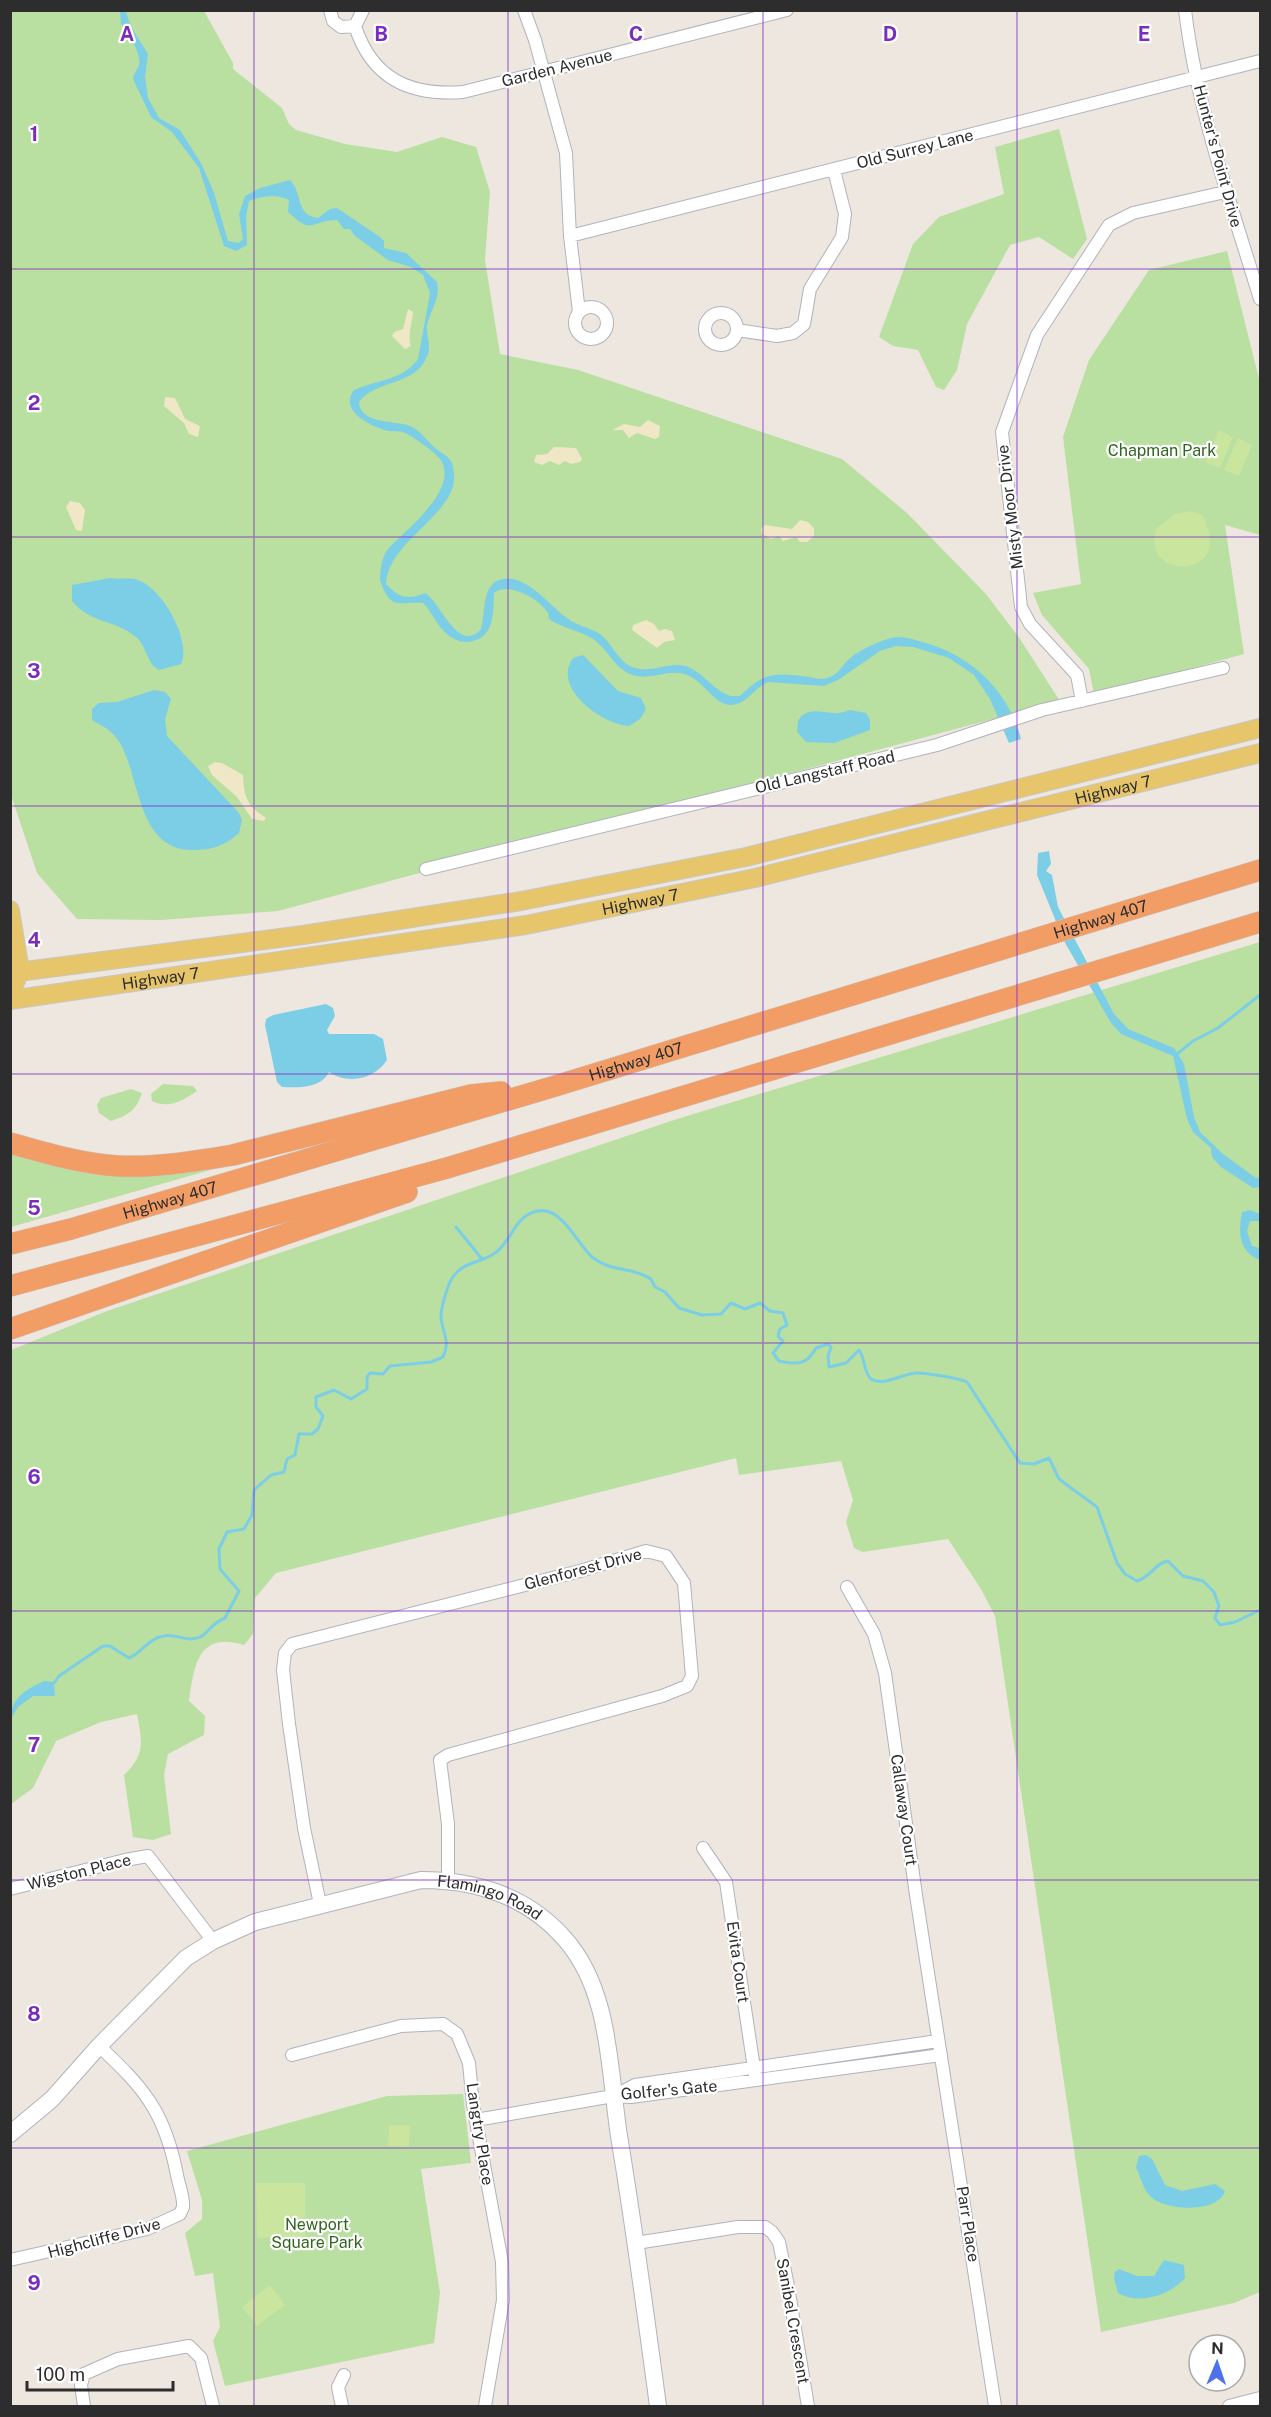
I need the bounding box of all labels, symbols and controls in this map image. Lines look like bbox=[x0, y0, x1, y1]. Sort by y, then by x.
text: A bbox=[120, 22, 134, 46]
text: B bbox=[374, 22, 388, 46]
text: C bbox=[629, 22, 643, 46]
text: D bbox=[883, 22, 897, 46]
text: E bbox=[1138, 22, 1150, 46]
street label: Garden Avenue bbox=[500, 45, 614, 91]
street label: Hunter's Point Drive bbox=[1190, 83, 1246, 229]
text: 1 bbox=[30, 122, 38, 146]
street label: Old Surrey Lane bbox=[855, 125, 975, 173]
text: 2 bbox=[28, 391, 40, 415]
park label: Chapman Park bbox=[1108, 441, 1216, 460]
street label: Misty Moor Drive bbox=[993, 444, 1027, 570]
text: 3 bbox=[27, 659, 41, 683]
street label: Old Langstaff Road bbox=[753, 747, 897, 797]
street label: Highway 7 bbox=[1073, 771, 1153, 808]
street label: Highway 7 bbox=[600, 884, 680, 919]
street label: Highway 407 bbox=[1051, 896, 1150, 942]
text: 4 bbox=[27, 928, 41, 952]
street label: Highway 7 bbox=[120, 963, 200, 993]
street label: Highway 407 bbox=[586, 1038, 685, 1085]
street label: Highway 407 bbox=[120, 1177, 219, 1223]
text: 5 bbox=[27, 1196, 41, 1220]
text: 6 bbox=[27, 1465, 41, 1489]
street label: Glenforest Drive bbox=[522, 1544, 644, 1594]
text: 7 bbox=[28, 1733, 40, 1757]
street label: Callaway Court bbox=[887, 1753, 921, 1867]
street label: Wigston Place bbox=[25, 1850, 133, 1894]
street label: Flamingo Road bbox=[436, 1871, 546, 1924]
street label: Evita Court bbox=[723, 1920, 753, 2004]
text: 8 bbox=[27, 2002, 41, 2026]
street label: Golfer's Gate bbox=[620, 2076, 718, 2104]
street label: Langtry Place bbox=[463, 2081, 497, 2187]
street label: Parr Place bbox=[953, 2185, 983, 2263]
street label: Highcliffe Drive bbox=[46, 2214, 162, 2262]
park label: Newport Square Park bbox=[271, 2215, 363, 2252]
street label: Sanibel Crescent bbox=[773, 2257, 813, 2385]
text: 9 bbox=[27, 2271, 41, 2295]
north arrow bbox=[1187, 2333, 1247, 2393]
text: N bbox=[1211, 2339, 1224, 2358]
scale bar bbox=[27, 2354, 172, 2392]
text: 100 m bbox=[36, 2364, 85, 2385]

